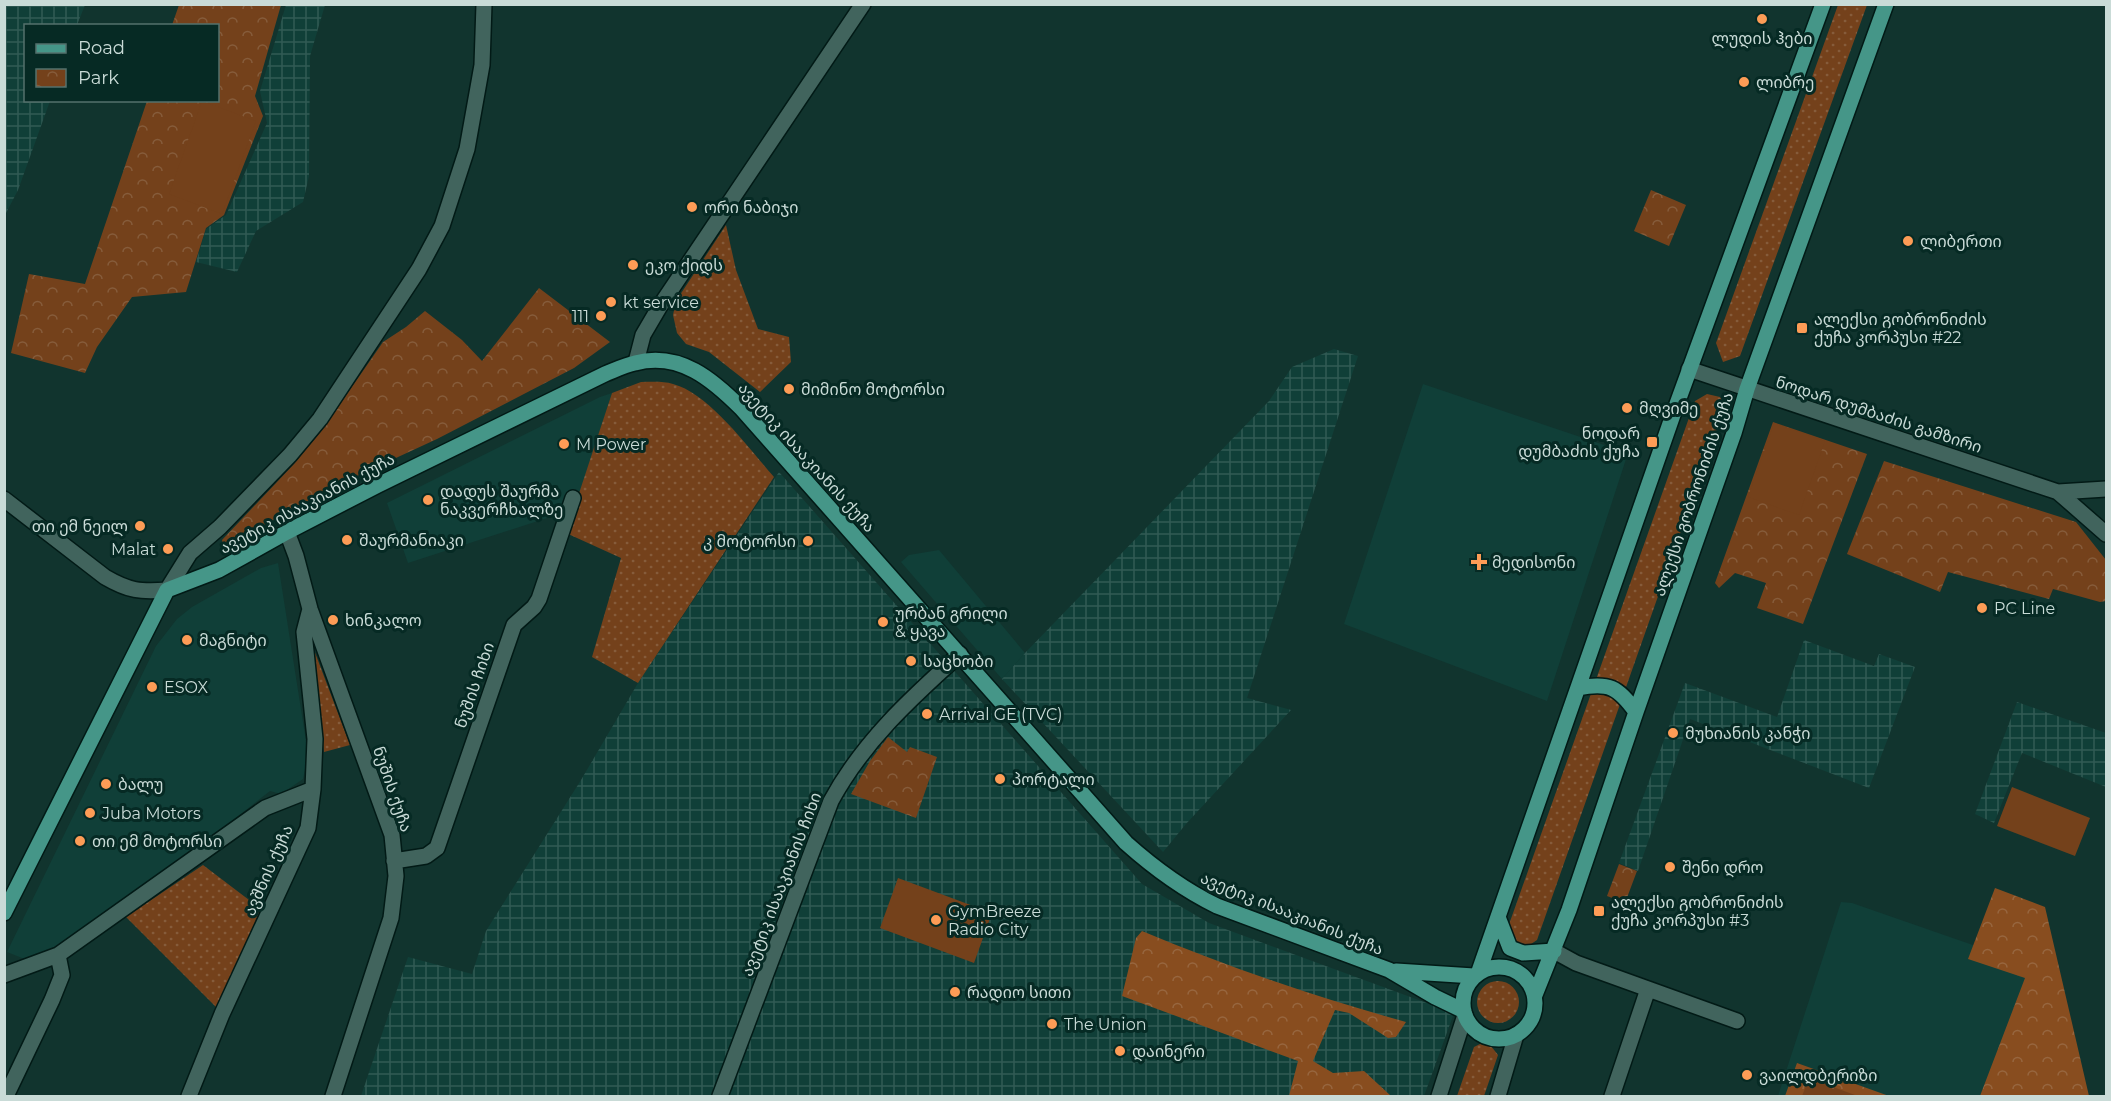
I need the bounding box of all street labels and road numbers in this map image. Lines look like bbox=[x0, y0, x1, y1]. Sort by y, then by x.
street label: ნოდარ დუმბაძის გამზირი bbox=[1773, 372, 1984, 458]
street label: ავეტიკ ისააკიანის ქუჩა bbox=[734, 378, 879, 536]
street label: ალექსი გობრონიძის ქუჩა bbox=[1650, 390, 1738, 599]
street label: ავეტიკ ისააკიანის ქუჩა bbox=[216, 449, 398, 558]
street label: ნუშის ჩიხი bbox=[451, 640, 498, 731]
street label: ნუშის ქუჩა bbox=[369, 744, 416, 834]
street label: ავეტიკ ისააკიანის ჩიხი bbox=[738, 789, 825, 979]
street label: ავშნის ქუჩა bbox=[240, 822, 297, 919]
street label: ავეტიკ ისააკიანის ქუჩა bbox=[1198, 868, 1386, 959]

